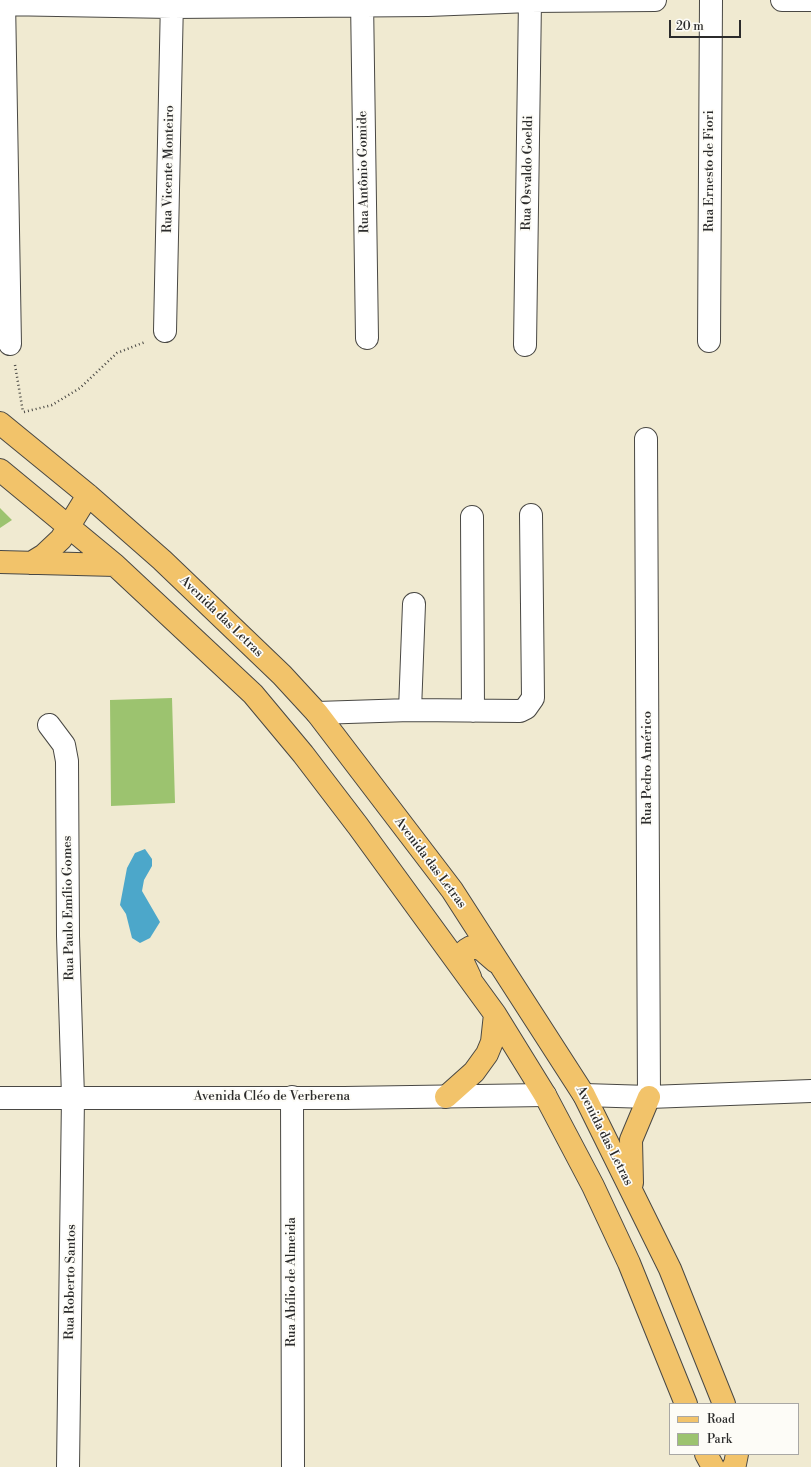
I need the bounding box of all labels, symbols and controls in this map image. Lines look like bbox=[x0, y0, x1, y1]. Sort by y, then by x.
scale bar bbox=[671, 12, 743, 38]
text: 20 m bbox=[676, 19, 704, 34]
street label: Rua Vicente Monteiro bbox=[160, 105, 178, 233]
street label: Rua Ernesto de Fiori bbox=[702, 110, 718, 232]
street label: Rua Antônio Gomide bbox=[355, 111, 373, 233]
street label: Rua Osvaldo Goeldi bbox=[519, 115, 537, 231]
street label: Avenida das Letras bbox=[176, 573, 266, 661]
street label: Rua Pedro Américo bbox=[640, 711, 656, 825]
street label: Avenida das Letras bbox=[391, 814, 469, 912]
street label: Rua Paulo Emílio Gomes bbox=[60, 835, 78, 981]
street label: Avenida das Letras bbox=[572, 1084, 636, 1188]
street label: Avenida Cléo de Verberena bbox=[194, 1089, 350, 1105]
street label: Rua Abílio de Almeida bbox=[284, 1217, 300, 1347]
street label: Rua Roberto Santos bbox=[62, 1224, 80, 1340]
legend bbox=[669, 1403, 799, 1455]
text: Road bbox=[707, 1412, 735, 1427]
text: Park bbox=[707, 1432, 732, 1447]

